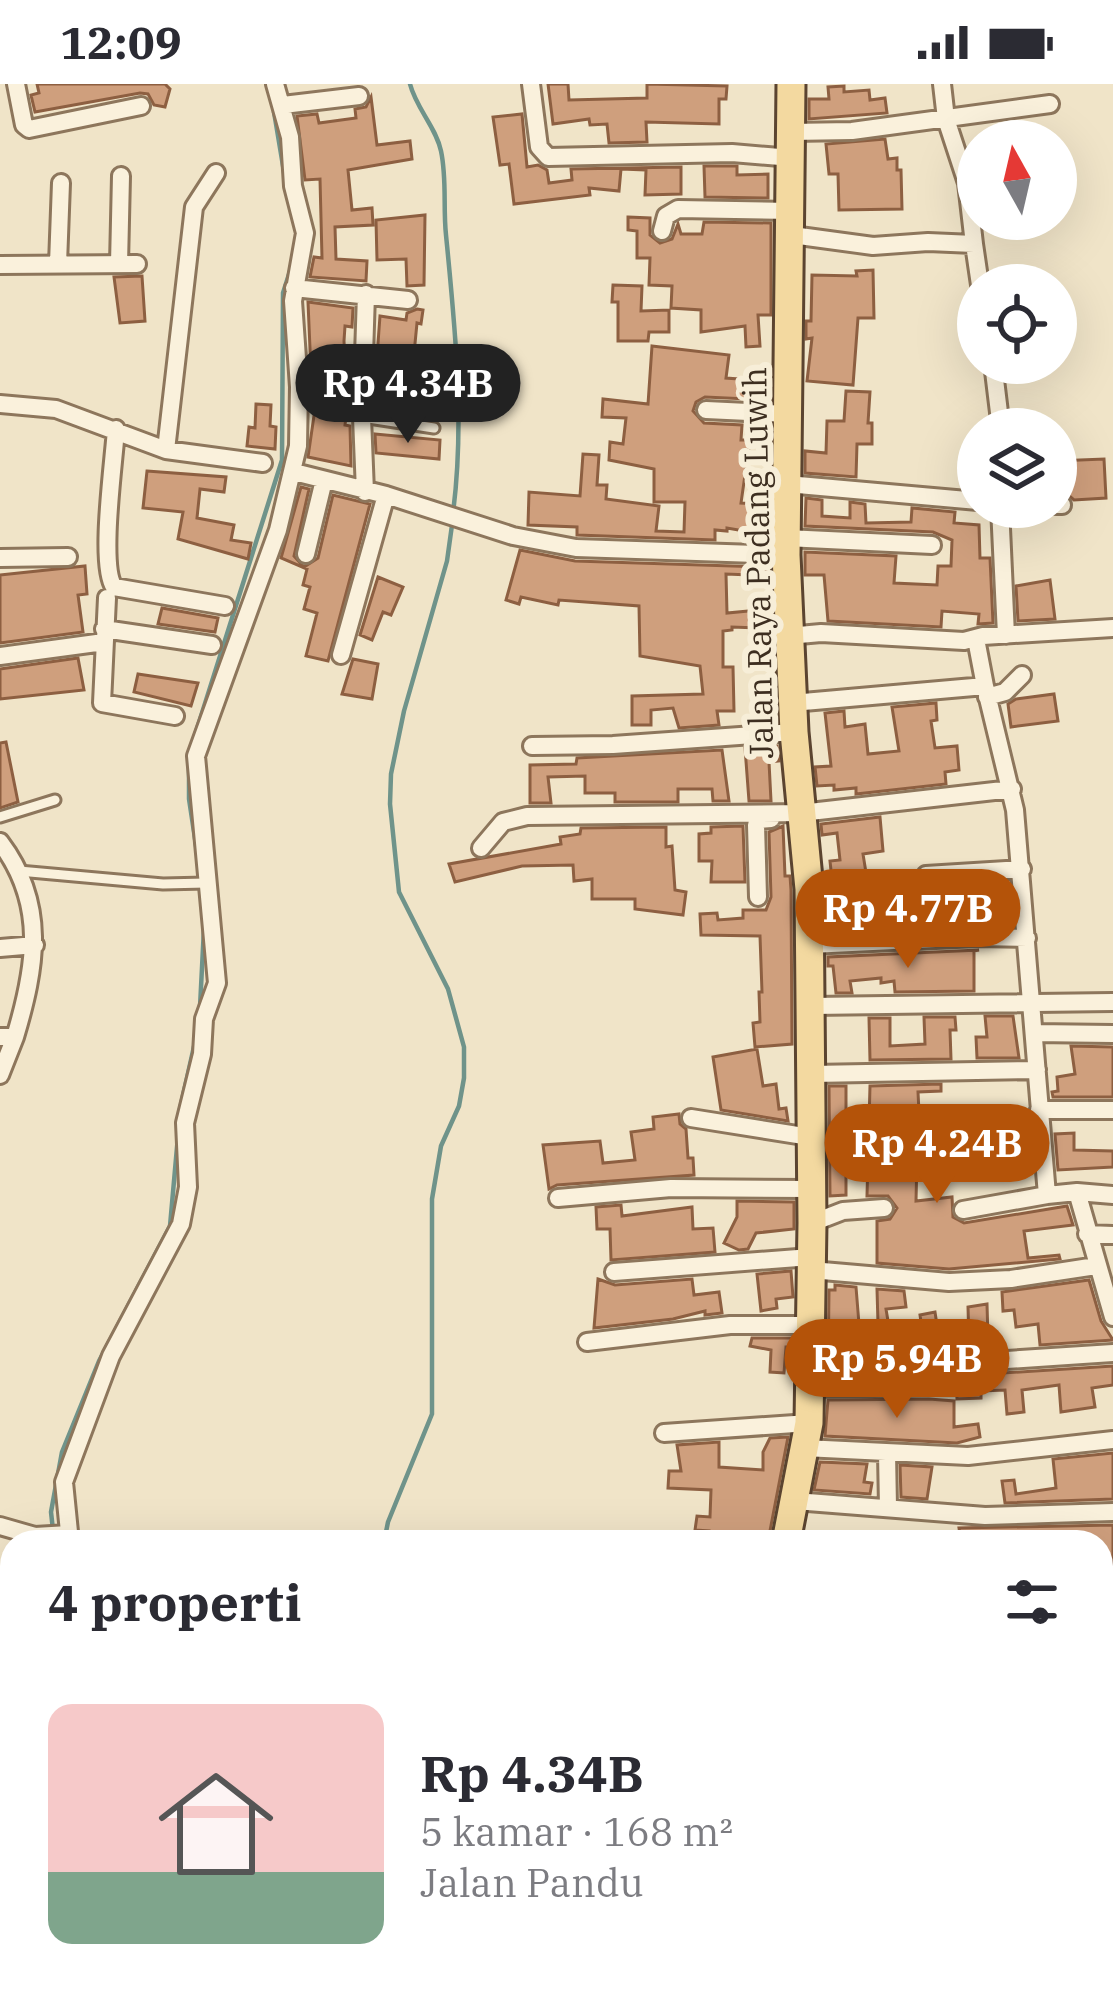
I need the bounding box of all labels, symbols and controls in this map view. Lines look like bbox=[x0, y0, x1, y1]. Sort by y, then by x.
text: 12:09 bbox=[60, 13, 182, 71]
north arrow bbox=[957, 120, 1077, 240]
map controls bbox=[957, 120, 1077, 528]
button: locate bbox=[957, 264, 1077, 384]
pin: Rp 4.34B bbox=[284, 344, 532, 446]
text: Rp 4.34B bbox=[322, 357, 494, 408]
street label: Jalan Raya Padang Luwih bbox=[732, 367, 782, 759]
button: layers bbox=[957, 408, 1077, 528]
pin: Rp 4.77B bbox=[784, 869, 1032, 971]
text: Rp 4.77B bbox=[822, 882, 994, 933]
pin: Rp 4.24B bbox=[813, 1104, 1061, 1206]
text: Rp 4.24B bbox=[851, 1117, 1023, 1168]
pin: Rp 5.94B bbox=[773, 1319, 1021, 1421]
text: Rp 5.94B bbox=[811, 1332, 983, 1383]
text: 4 properti bbox=[48, 1569, 301, 1635]
icon: filters bbox=[999, 1569, 1065, 1635]
text: Rp 4.34B bbox=[420, 1740, 644, 1806]
icon: home bbox=[144, 1752, 288, 1896]
text: 5 kamar · 168 m² bbox=[420, 1806, 733, 1857]
text: Jalan Pandu bbox=[420, 1857, 644, 1908]

